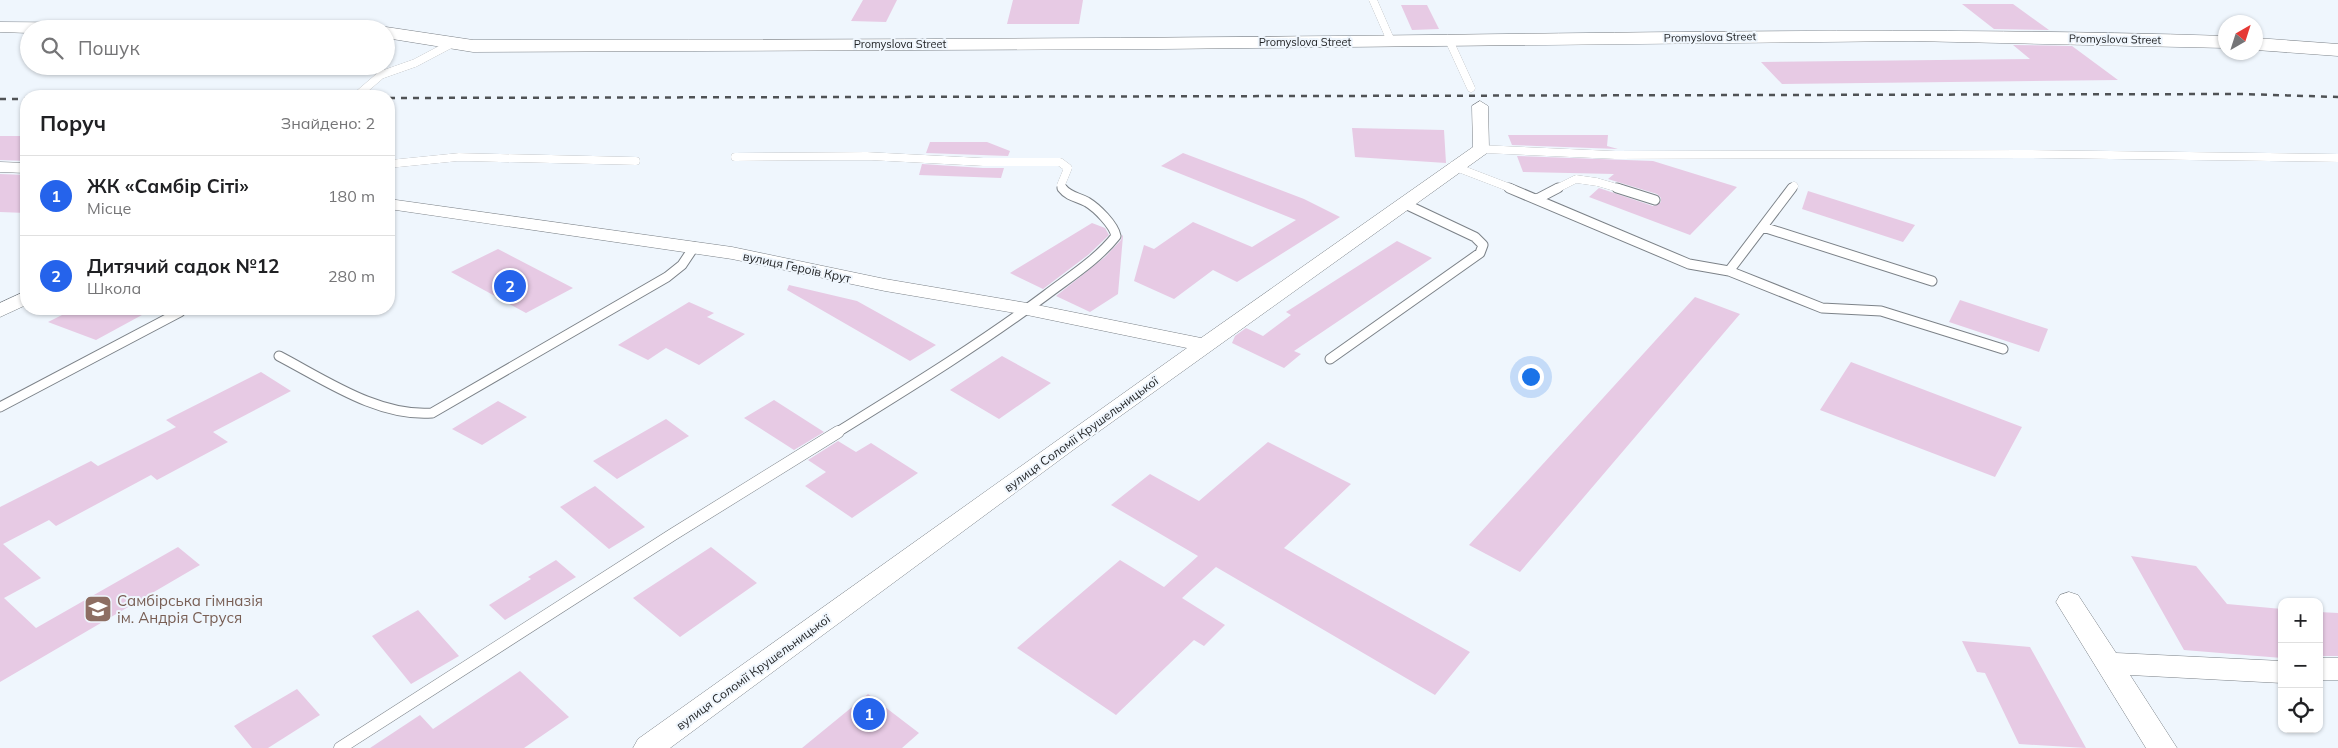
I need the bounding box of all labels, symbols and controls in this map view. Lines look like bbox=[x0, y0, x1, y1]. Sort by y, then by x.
north arrow bbox=[2218, 15, 2263, 60]
search box bbox=[20, 20, 395, 75]
street label: Promyslova Street bbox=[1664, 29, 1757, 45]
street label: Promyslova Street bbox=[2069, 31, 2162, 47]
icon: search bbox=[38, 34, 66, 62]
street label: Promyslova Street bbox=[1259, 35, 1351, 49]
text: Пошук bbox=[78, 36, 140, 60]
street label: Promyslova Street bbox=[854, 37, 946, 51]
text: Поруч bbox=[40, 110, 106, 136]
text: Знайдено: 2 bbox=[281, 113, 375, 133]
text: ЖК «Самбір Сіті» bbox=[87, 174, 249, 198]
text: 1 bbox=[51, 186, 61, 206]
text: 180 m bbox=[328, 186, 375, 206]
text: Місце bbox=[87, 198, 131, 218]
street label: вулиця Героїв Крут bbox=[742, 248, 853, 286]
text: Дитячий садок №12 bbox=[87, 254, 279, 278]
text: 2 bbox=[51, 266, 61, 286]
text: 280 m bbox=[328, 266, 375, 286]
pin: 2 bbox=[494, 267, 526, 305]
text: Школа bbox=[87, 278, 141, 298]
your location bbox=[1518, 364, 1544, 390]
street label: вулиця Соломії Крушельницької bbox=[1001, 373, 1162, 495]
place label: Самбірська гімназія ім. Андрія Струся bbox=[117, 591, 263, 627]
school or university icon: Самбірська гімназія ім. Андрія Струся bbox=[83, 594, 113, 624]
map controls bbox=[2278, 598, 2323, 733]
button: + bbox=[2278, 598, 2323, 643]
street label: вулиця Соломії Крушельницької bbox=[673, 611, 834, 733]
button: − bbox=[2278, 643, 2323, 688]
button: locate bbox=[2278, 688, 2323, 733]
pin: 1 bbox=[853, 695, 885, 733]

